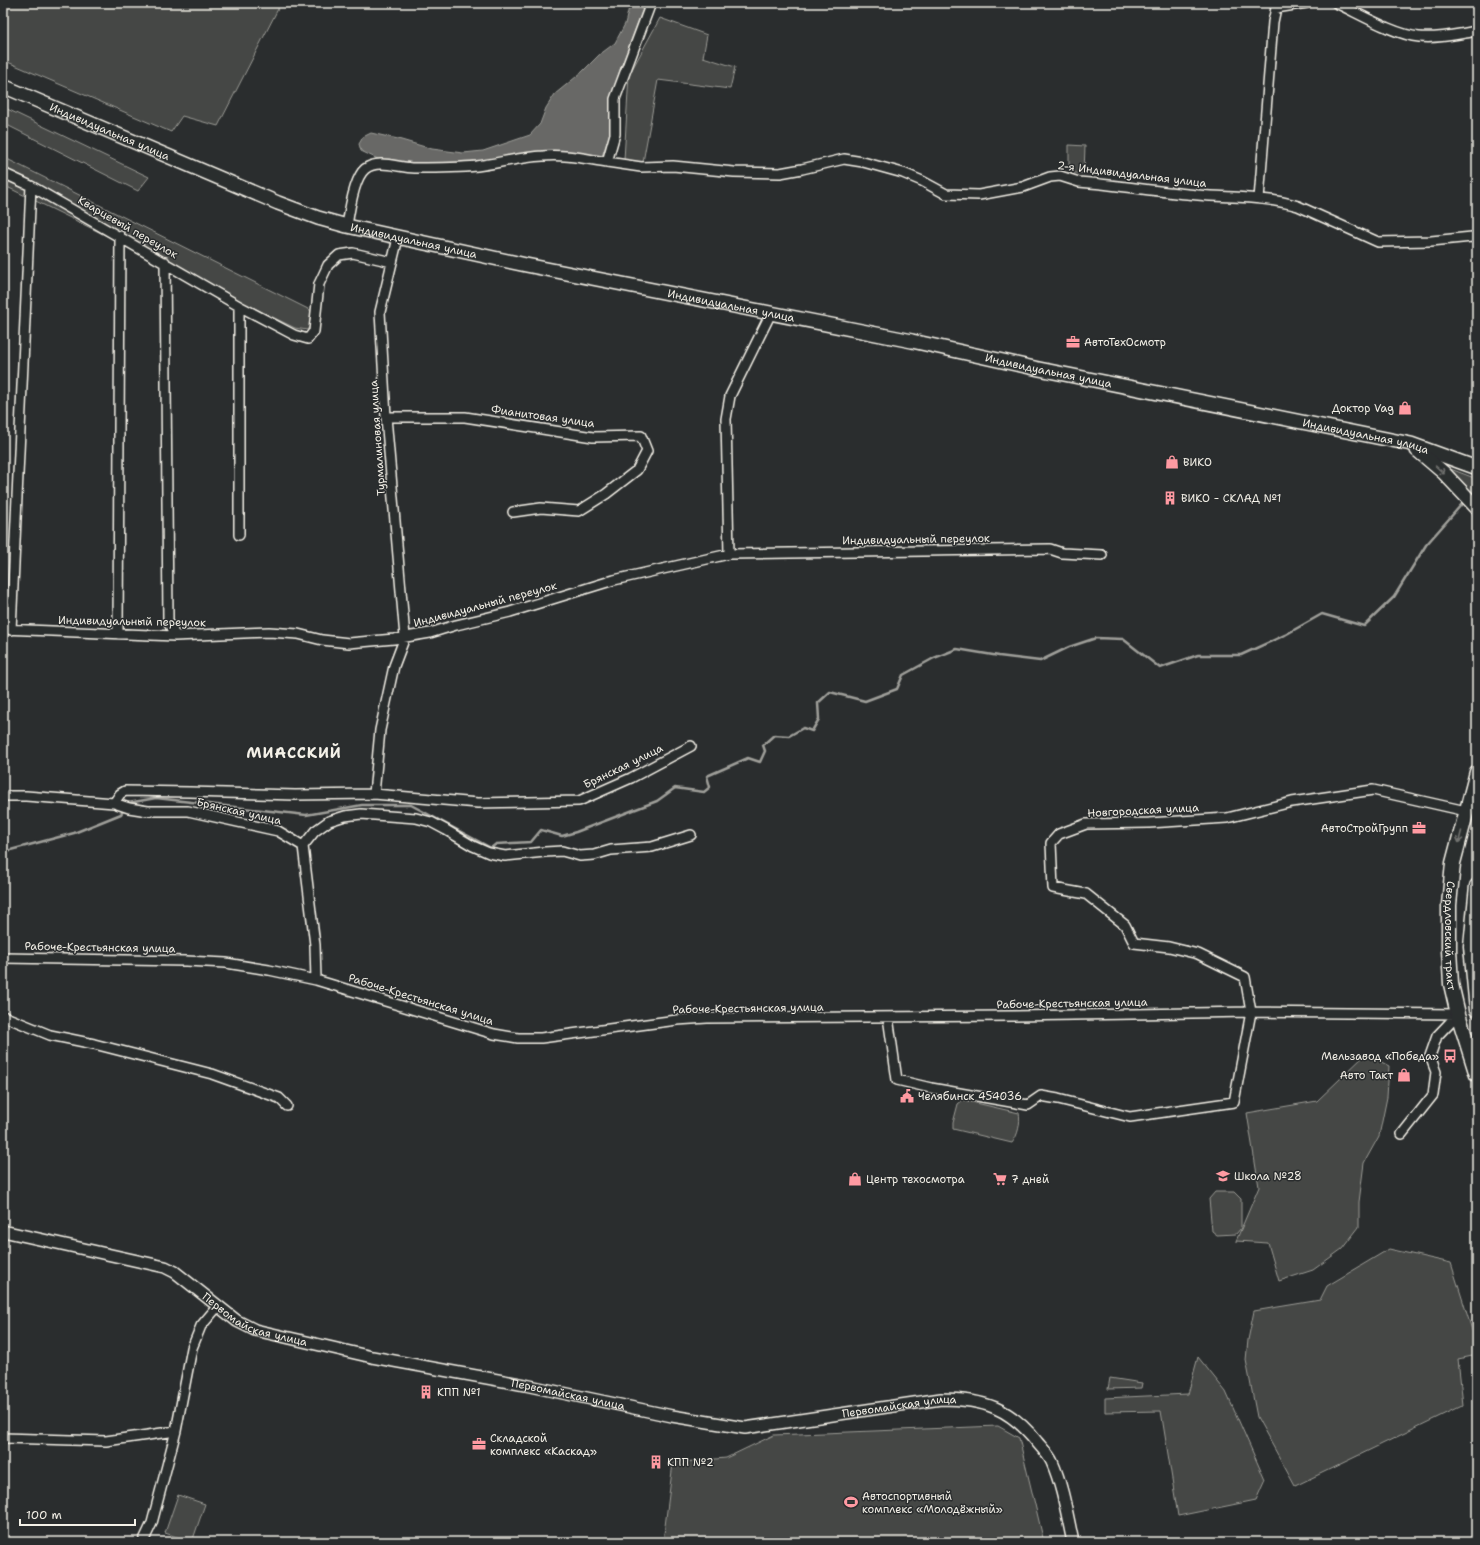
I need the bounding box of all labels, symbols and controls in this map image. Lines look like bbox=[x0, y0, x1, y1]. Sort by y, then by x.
street label: Индивидуальная улица bbox=[47, 100, 172, 164]
street label: 2-я Индивидуальная улица bbox=[1056, 158, 1208, 191]
street label: Кварцевый переулок bbox=[75, 193, 181, 262]
street label: Индивидуальная улица bbox=[349, 220, 479, 262]
street label: Индивидуальная улица bbox=[666, 286, 796, 326]
office icon: АвтоТехОсмотр bbox=[1065, 334, 1081, 350]
place label: АвтоТехОсмотр bbox=[1084, 335, 1166, 350]
street label: Индивидуальная улица bbox=[984, 350, 1113, 392]
street label: Турмалиновая улица bbox=[366, 380, 389, 496]
shop icon: Доктор Vag bbox=[1397, 400, 1413, 416]
place label: Доктор Vag bbox=[1332, 401, 1394, 416]
street label: Фианитовая улица bbox=[490, 402, 596, 431]
street label: Индивидуальная улица bbox=[1301, 415, 1431, 458]
shop icon: ВИКО bbox=[1164, 454, 1180, 470]
place label: ВИКО bbox=[1183, 455, 1212, 470]
one-way arrow bbox=[1435, 466, 1446, 475]
building icon: ВИКО - СКЛАД №1 bbox=[1162, 490, 1178, 506]
place label: ВИКО - СКЛАД №1 bbox=[1181, 491, 1281, 506]
street label: Индивидуальный переулок bbox=[842, 531, 990, 548]
street label: Индивидуальный переулок bbox=[412, 578, 559, 631]
street label: Индивидуальный переулок bbox=[58, 613, 206, 630]
street label: Брянская улица bbox=[581, 741, 666, 792]
district label: МИАССКИЙ bbox=[246, 743, 342, 763]
street label: Брянская улица bbox=[195, 794, 283, 829]
street label: Новгородская улица bbox=[1087, 800, 1199, 821]
office icon: АвтоСтройГрупп bbox=[1411, 820, 1427, 836]
place label: АвтоСтройГрупп bbox=[1321, 821, 1408, 836]
one-way arrow bbox=[1456, 830, 1463, 843]
street label: Свердловский тракт bbox=[1441, 880, 1459, 992]
street label: Рабоче-Крестьянская улица bbox=[24, 939, 176, 956]
street label: Рабоче-Крестьянская улица bbox=[346, 970, 495, 1029]
street label: Рабоче-Крестьянская улица bbox=[996, 995, 1148, 1012]
street label: Рабоче-Крестьянская улица bbox=[672, 1000, 824, 1017]
bus stop icon: Мельзавод «Победа» bbox=[1442, 1048, 1458, 1064]
place label: Мельзавод «Победа» bbox=[1321, 1049, 1439, 1064]
shop icon: Авто Такт bbox=[1396, 1067, 1412, 1083]
place label: Авто Такт bbox=[1340, 1068, 1393, 1083]
public building icon: Челябинск 454036 bbox=[899, 1088, 915, 1104]
place label: Челябинск 454036 bbox=[918, 1089, 1022, 1104]
school or university icon: Школа №28 bbox=[1215, 1168, 1231, 1184]
place label: Школа №28 bbox=[1234, 1169, 1302, 1184]
shop icon: Центр техосмотра bbox=[847, 1171, 863, 1187]
supermarket icon: 7 дней bbox=[992, 1171, 1008, 1187]
place label: Центр техосмотра bbox=[866, 1172, 965, 1187]
place label: 7 дней bbox=[1011, 1172, 1049, 1187]
street label: Первомайская улица bbox=[199, 1290, 309, 1350]
street label: Первомайская улица bbox=[510, 1376, 626, 1414]
building icon: КПП №1 bbox=[418, 1384, 434, 1400]
place label: КПП №1 bbox=[437, 1385, 481, 1400]
street label: Первомайская улица bbox=[841, 1392, 957, 1422]
place label: Складской комплекс «Каскад» bbox=[490, 1431, 597, 1459]
office icon: Складской комплекс «Каскад» bbox=[471, 1436, 487, 1452]
building icon: КПП №2 bbox=[648, 1454, 664, 1470]
place label: КПП №2 bbox=[667, 1455, 714, 1470]
place label: Автоспортивный комплекс «Молодёжный» bbox=[862, 1489, 1003, 1517]
sports icon: Автоспортивный комплекс «Молодёжный» bbox=[843, 1494, 859, 1510]
scale bar bbox=[20, 1501, 135, 1527]
text: 100 m bbox=[26, 1507, 62, 1523]

